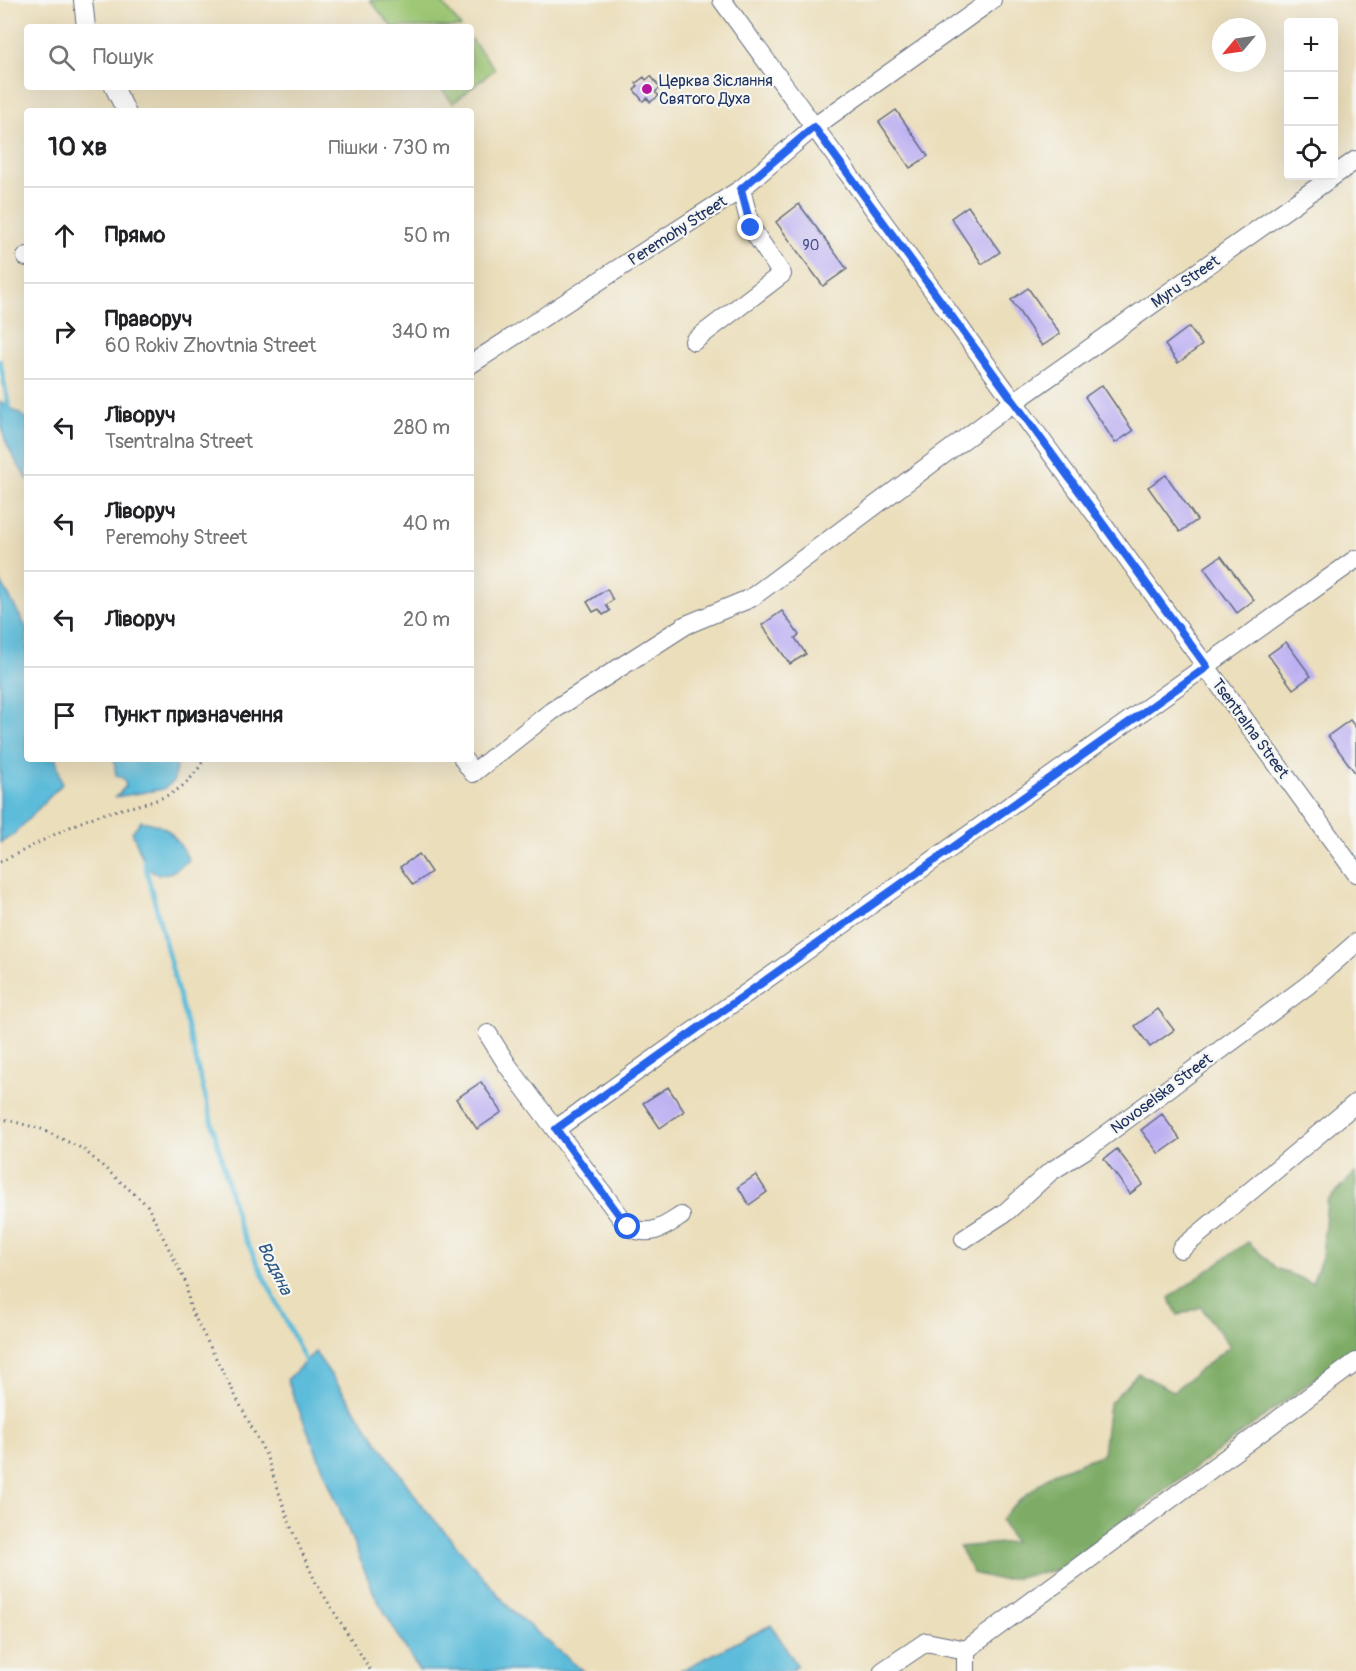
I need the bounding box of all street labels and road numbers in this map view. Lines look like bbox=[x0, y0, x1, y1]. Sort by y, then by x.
street label: Peremohy Street bbox=[624, 191, 731, 270]
street label: Myru Street bbox=[1147, 251, 1224, 313]
street label: Tsentralna Street bbox=[1207, 675, 1293, 783]
street label: Novoselska Street bbox=[1107, 1049, 1217, 1139]

